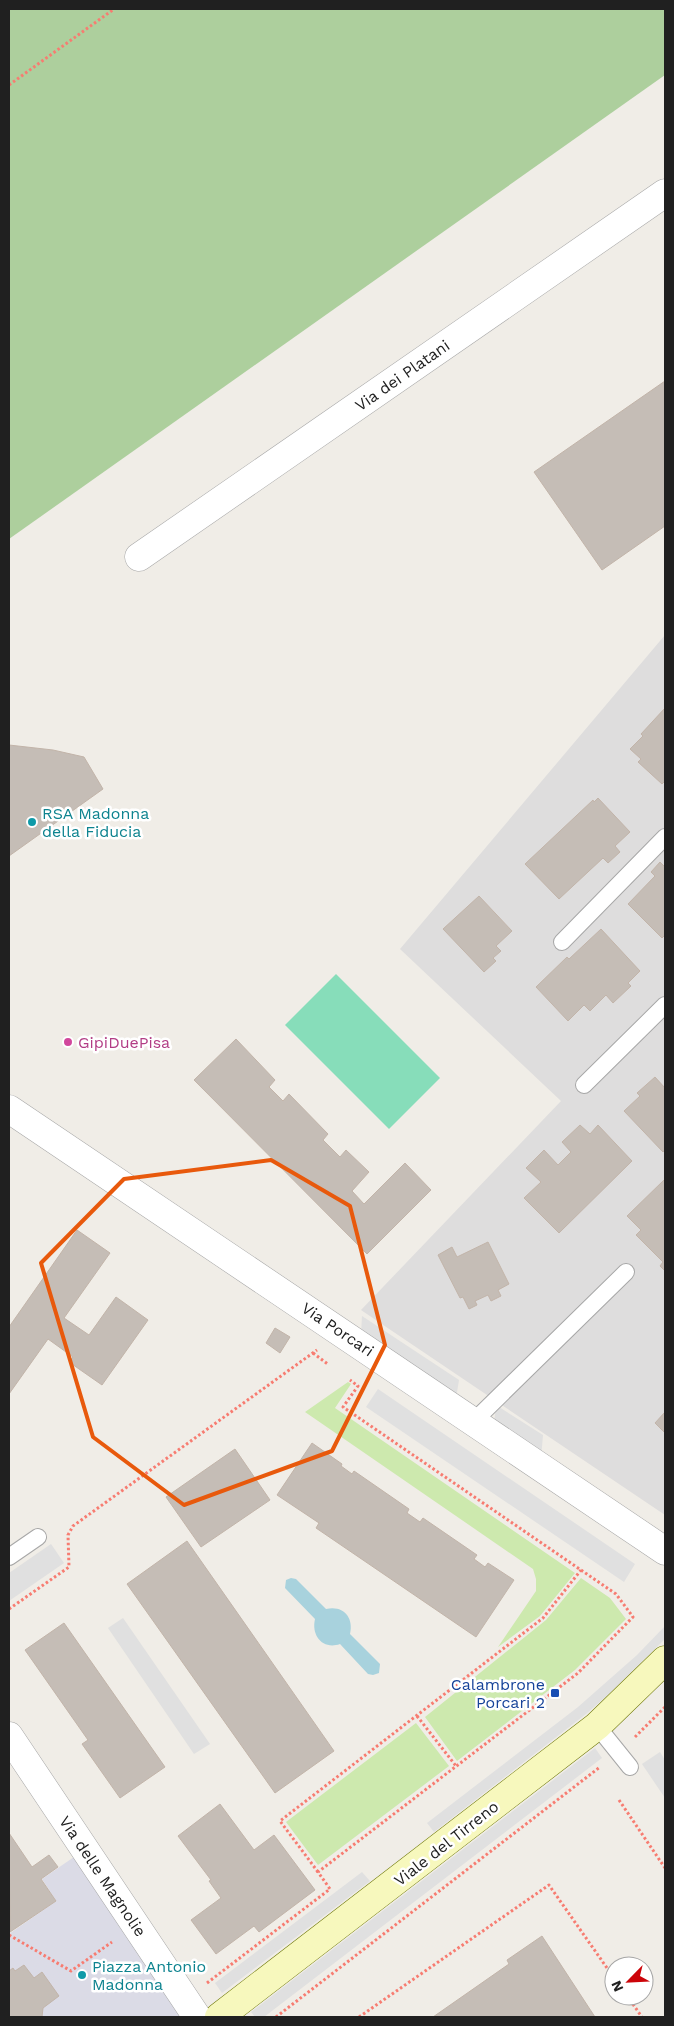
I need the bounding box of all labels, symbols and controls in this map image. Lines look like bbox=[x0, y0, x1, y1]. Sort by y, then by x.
street label: Via dei Platani bbox=[351, 336, 453, 415]
place label: RSA Madonna della Fiducia bbox=[42, 804, 149, 841]
marker: RSA Madonna della Fiducia bbox=[26, 816, 38, 828]
place label: GipiDuePisa bbox=[78, 1033, 170, 1052]
marker: GipiDuePisa bbox=[62, 1036, 74, 1048]
street label: Via Porcari bbox=[298, 1298, 377, 1361]
place label: Calambrone Porcari 2 bbox=[451, 1675, 545, 1712]
marker: Calambrone Porcari 2 bbox=[549, 1687, 561, 1699]
street label: Viale del Tirreno bbox=[390, 1797, 502, 1890]
street label: Via delle Magnolie bbox=[55, 1812, 150, 1940]
north arrow bbox=[604, 1956, 654, 2006]
place label: Piazza Antonio Madonna bbox=[92, 1957, 206, 1994]
marker: Piazza Antonio Madonna bbox=[76, 1969, 88, 1981]
text: N bbox=[608, 1978, 627, 1994]

